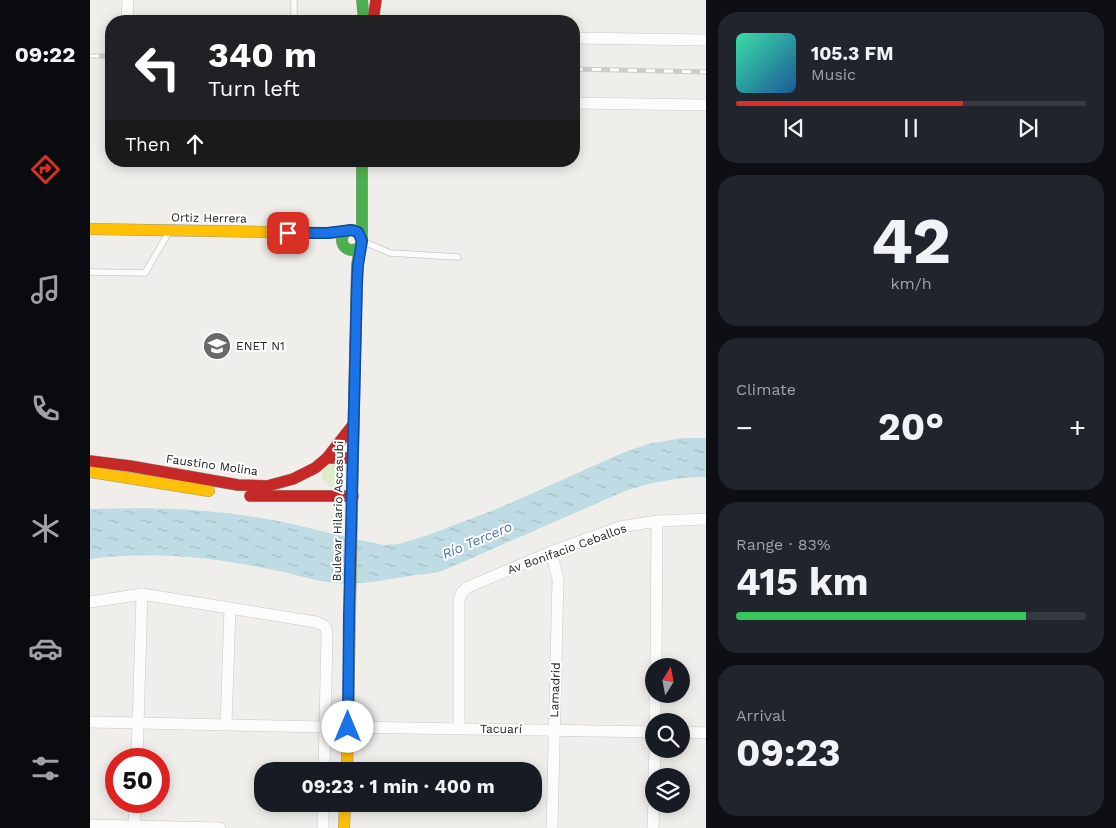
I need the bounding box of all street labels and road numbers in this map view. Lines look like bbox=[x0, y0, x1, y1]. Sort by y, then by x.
street label: Ortiz Herrera bbox=[171, 210, 247, 226]
street label: Bulevar Hilario Ascasubi bbox=[330, 441, 346, 581]
street label: Faustino Molina bbox=[165, 452, 259, 478]
street label: Av Bonifacio Ceballos bbox=[505, 521, 629, 577]
street label: Lamadrid bbox=[547, 662, 563, 718]
street label: Tacuarí bbox=[480, 722, 522, 736]

